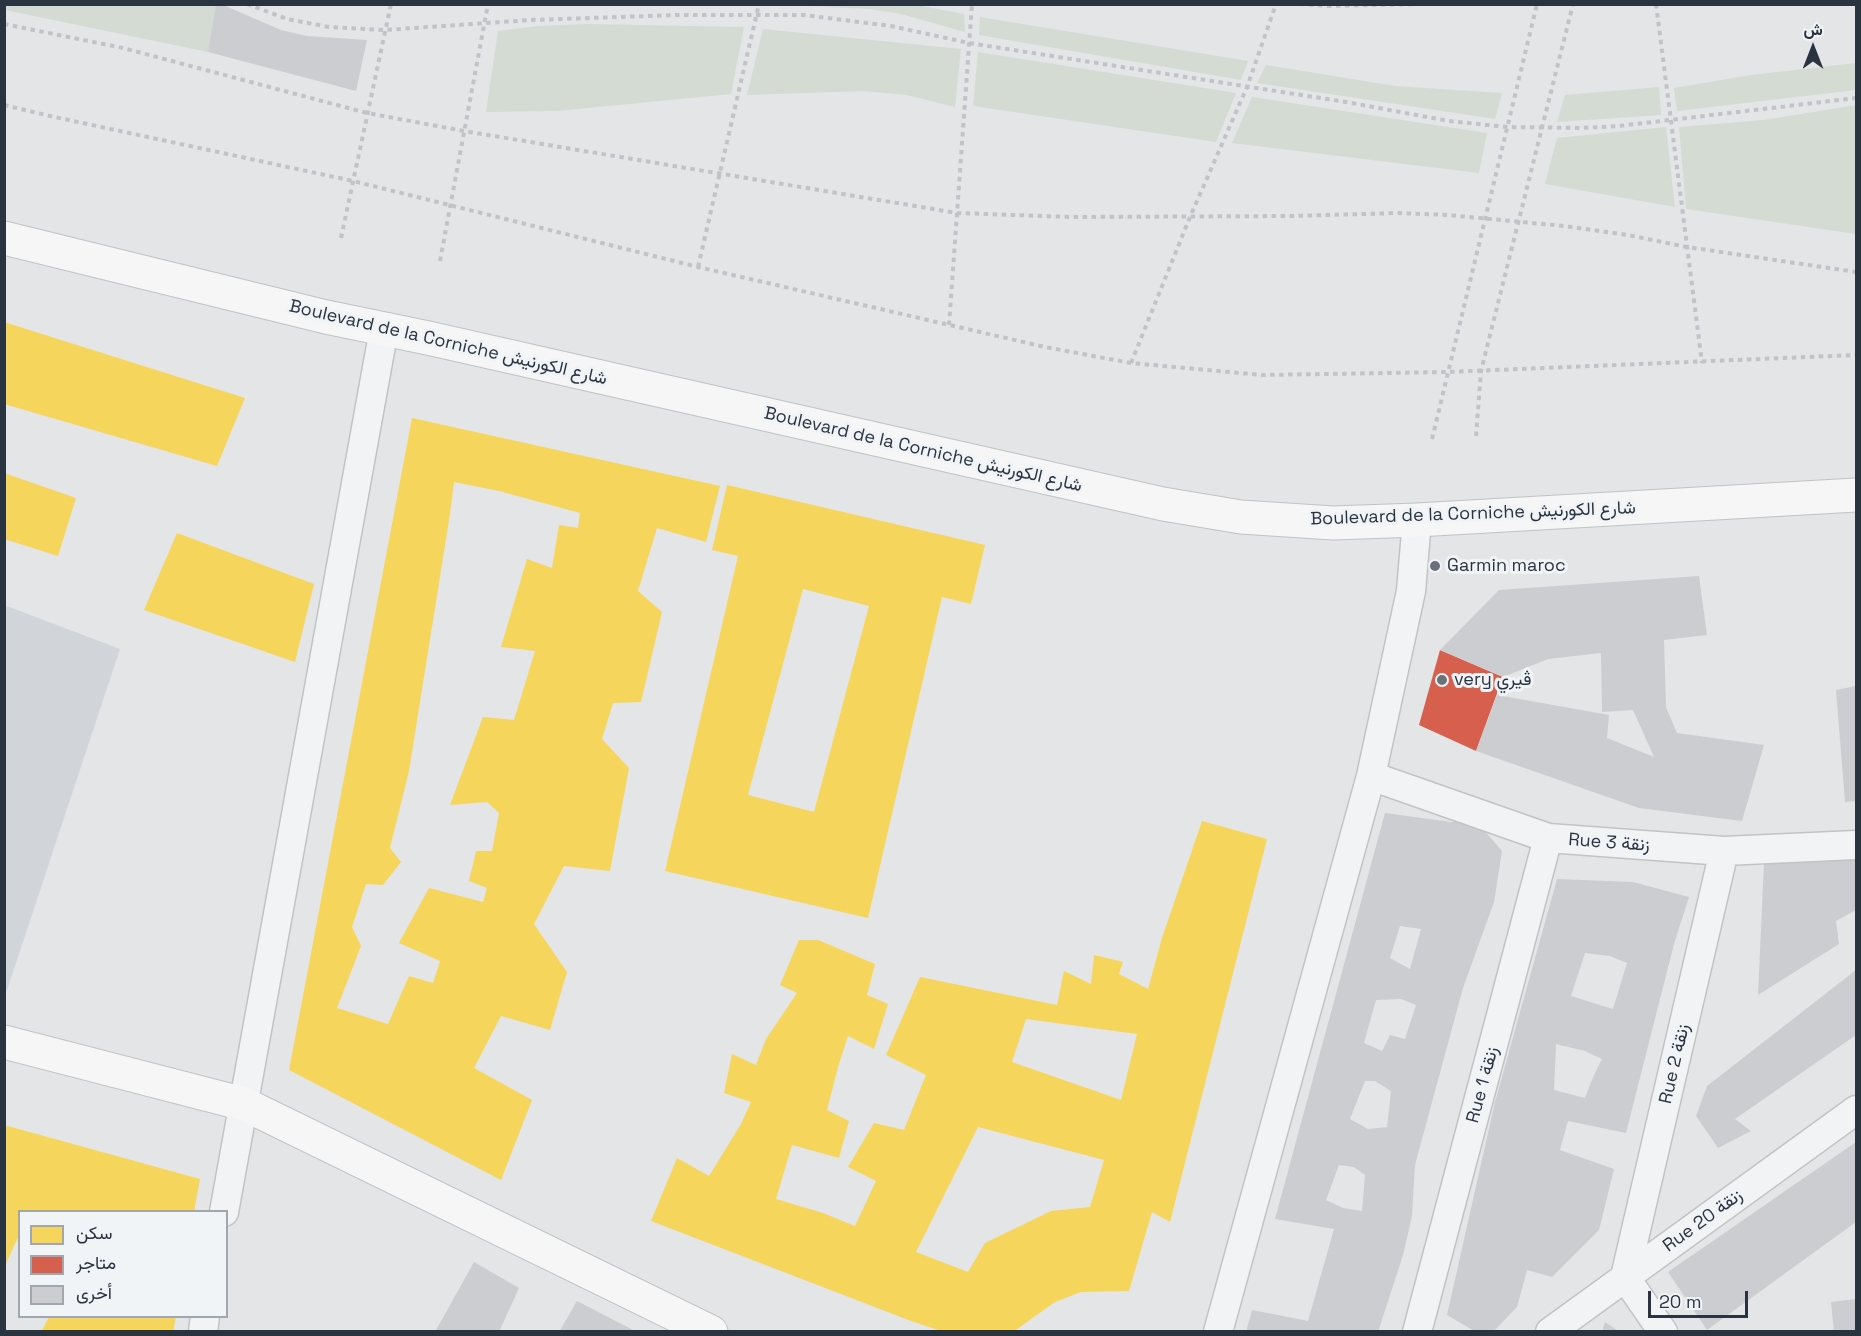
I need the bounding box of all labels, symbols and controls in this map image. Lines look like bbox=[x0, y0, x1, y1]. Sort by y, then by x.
north arrow bbox=[1783, 18, 1843, 78]
text: ش bbox=[1803, 19, 1823, 40]
street label: Boulevard de la Corniche شارع الكورنيش bbox=[287, 296, 609, 390]
street label: Boulevard de la Corniche شارع الكورنيش bbox=[762, 403, 1084, 497]
street label: Boulevard de la Corniche شارع الكورنيش bbox=[1310, 498, 1636, 530]
place label: Garmin maroc bbox=[1447, 555, 1566, 577]
marker: Garmin maroc bbox=[1428, 559, 1442, 573]
place label: very ڤيري bbox=[1454, 669, 1531, 691]
marker: very ڤيري bbox=[1435, 673, 1449, 687]
street label: Rue 3 زنقة bbox=[1568, 829, 1650, 857]
street label: Rue 2 زنقة bbox=[1655, 1022, 1695, 1106]
street label: Rue 1 زنقة bbox=[1462, 1044, 1504, 1126]
street label: Rue 20 زنقة bbox=[1659, 1185, 1747, 1257]
legend bbox=[18, 1210, 228, 1318]
text: سكن bbox=[76, 1221, 112, 1244]
text: متاجر bbox=[76, 1251, 116, 1274]
scale bar bbox=[1651, 1279, 1752, 1317]
text: أخرى bbox=[76, 1281, 112, 1304]
text: 20 m bbox=[1659, 1290, 1702, 1313]

